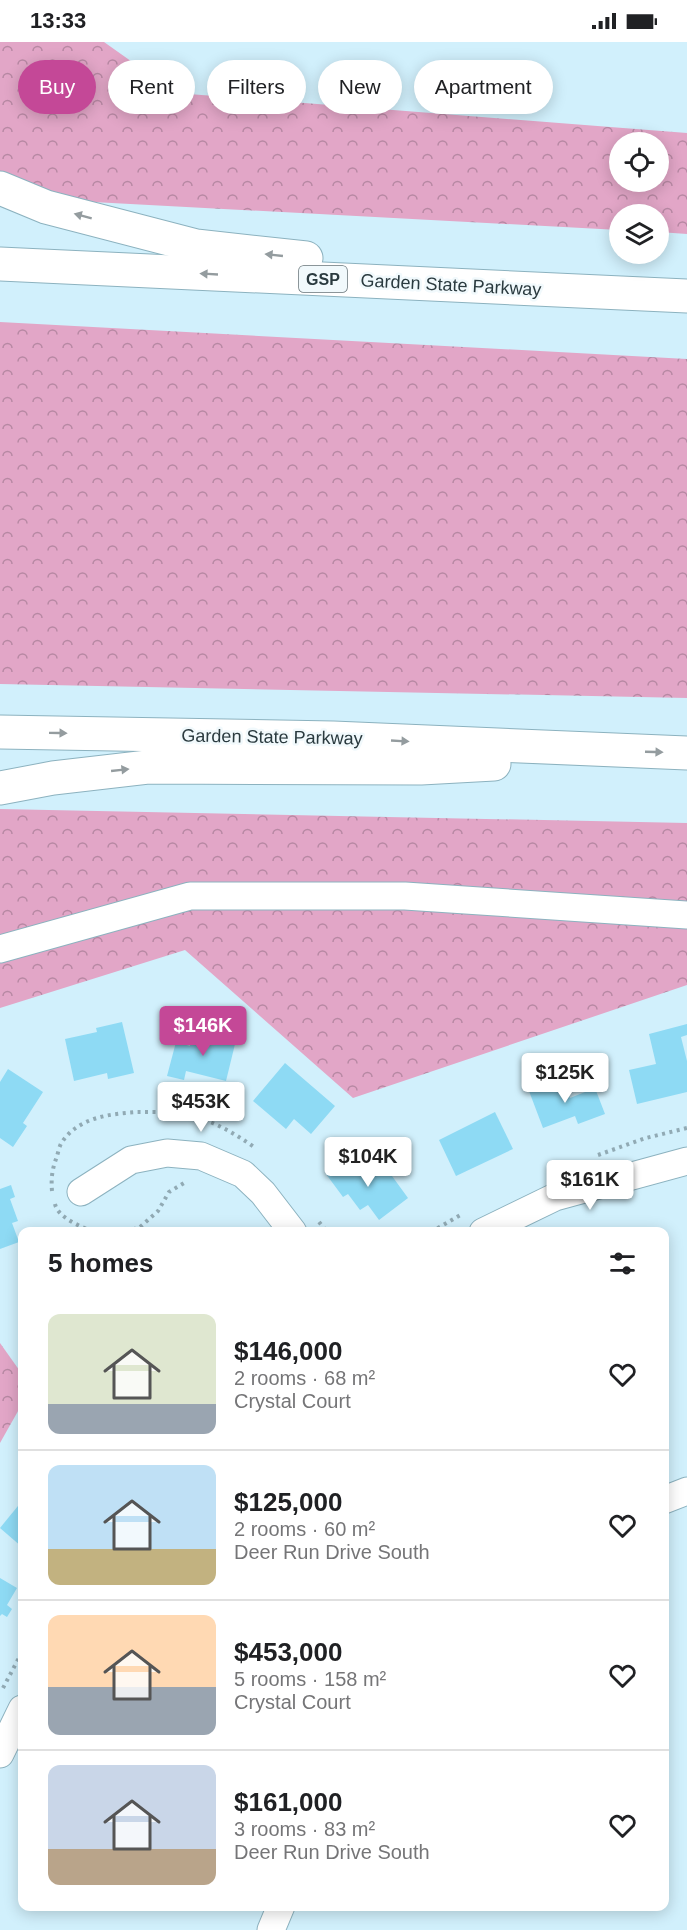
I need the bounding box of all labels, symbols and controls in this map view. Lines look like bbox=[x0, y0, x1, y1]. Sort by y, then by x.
text: 13:33 bbox=[30, 8, 86, 33]
chip: Buy bbox=[18, 60, 96, 114]
chip: Rent bbox=[108, 60, 195, 114]
chip: Filters bbox=[207, 60, 306, 114]
chip: New bbox=[318, 60, 402, 114]
chip: Apartment bbox=[414, 60, 553, 114]
map controls bbox=[609, 132, 669, 264]
button: locate bbox=[609, 132, 669, 192]
button: layers bbox=[609, 204, 669, 264]
one-way arrow bbox=[74, 211, 92, 221]
one-way arrow bbox=[264, 250, 283, 259]
road number: GSP bbox=[299, 266, 347, 292]
one-way arrow bbox=[200, 269, 219, 278]
street label: Garden State Parkway bbox=[360, 270, 542, 300]
street label: Garden State Parkway bbox=[181, 725, 363, 749]
one-way arrow bbox=[49, 729, 68, 738]
one-way arrow bbox=[391, 736, 410, 745]
one-way arrow bbox=[644, 747, 663, 756]
one-way arrow bbox=[111, 765, 130, 775]
pin: $146K bbox=[161, 1006, 245, 1057]
text: $146K bbox=[174, 1014, 232, 1036]
pin: $125K bbox=[523, 1053, 607, 1104]
text: $125K bbox=[536, 1061, 594, 1083]
pin: $453K bbox=[159, 1082, 243, 1133]
text: $453K bbox=[172, 1090, 230, 1112]
pin: $104K bbox=[326, 1137, 410, 1188]
text: $104K bbox=[339, 1145, 397, 1167]
pin: $161K bbox=[548, 1160, 632, 1211]
text: $161K bbox=[561, 1168, 619, 1190]
icon: filters bbox=[606, 1247, 639, 1280]
text: 5 homes bbox=[48, 1248, 154, 1278]
text: $146,000 bbox=[234, 1336, 342, 1366]
icon: home bbox=[96, 1338, 168, 1410]
icon: heart bbox=[606, 1358, 639, 1391]
text: 2 rooms · 68 m² bbox=[234, 1367, 375, 1389]
text: Crystal Court bbox=[234, 1390, 351, 1412]
text: $125,000 bbox=[234, 1487, 342, 1517]
icon: home bbox=[96, 1489, 168, 1561]
icon: heart bbox=[606, 1509, 639, 1542]
text: 2 rooms · 60 m² bbox=[234, 1518, 375, 1540]
text: Deer Run Drive South bbox=[234, 1541, 430, 1563]
text: $453,000 bbox=[234, 1637, 342, 1667]
icon: home bbox=[96, 1639, 168, 1711]
icon: heart bbox=[606, 1659, 639, 1692]
text: 5 rooms · 158 m² bbox=[234, 1668, 386, 1690]
text: Crystal Court bbox=[234, 1691, 351, 1713]
text: $161,000 bbox=[234, 1787, 342, 1817]
icon: home bbox=[96, 1789, 168, 1861]
icon: heart bbox=[606, 1809, 639, 1842]
text: 3 rooms · 83 m² bbox=[234, 1818, 375, 1840]
text: Deer Run Drive South bbox=[234, 1841, 430, 1863]

